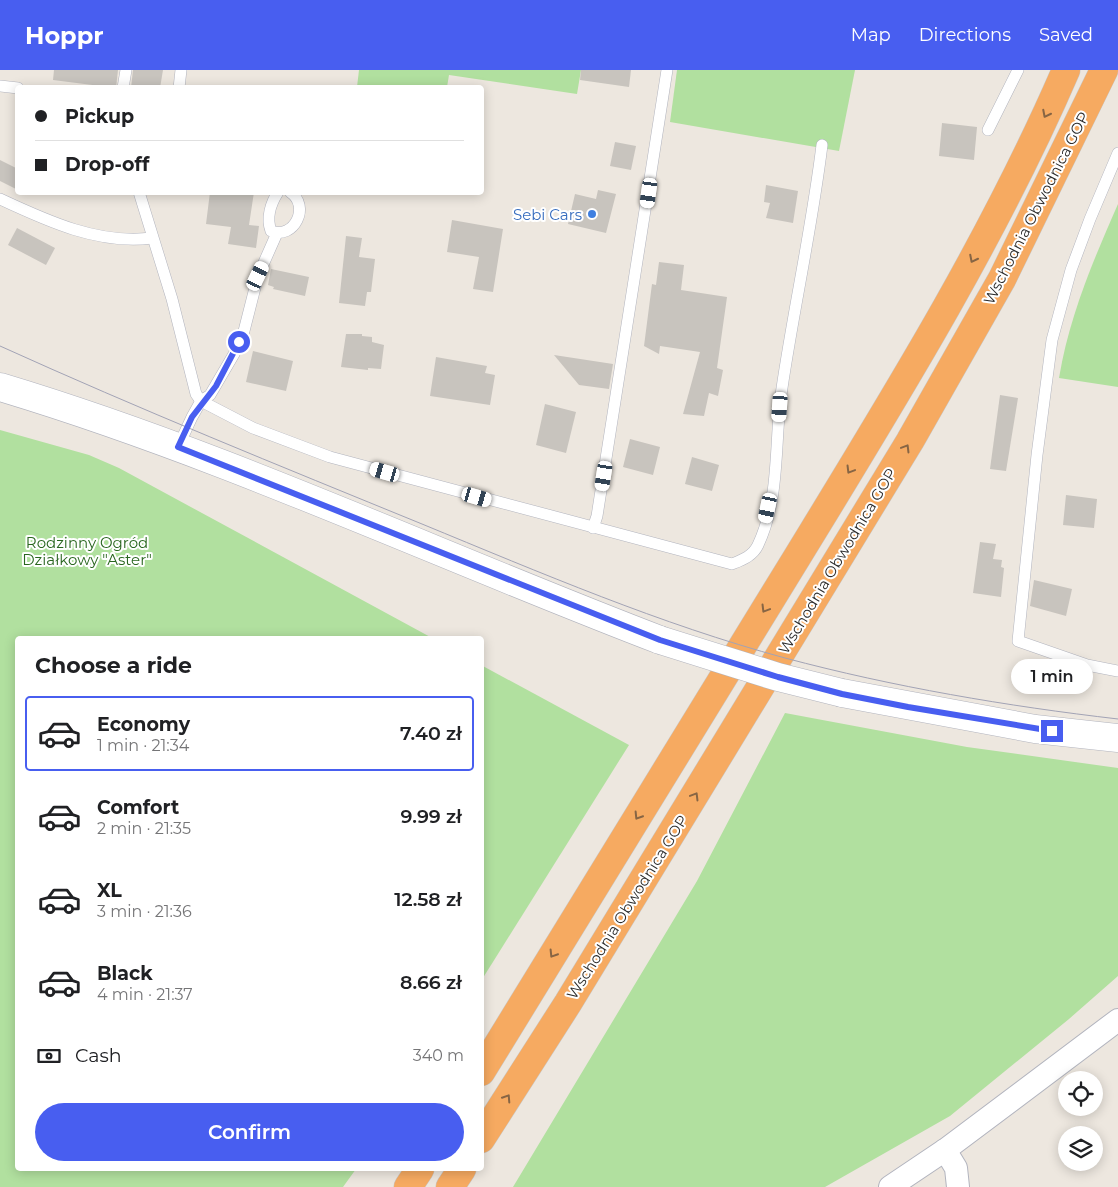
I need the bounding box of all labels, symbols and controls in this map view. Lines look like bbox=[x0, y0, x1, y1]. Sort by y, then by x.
text: Hoppr bbox=[25, 21, 104, 50]
text: Map bbox=[851, 24, 891, 46]
text: Directions bbox=[919, 24, 1011, 46]
text: Saved bbox=[1039, 24, 1093, 46]
text: Pickup bbox=[65, 105, 134, 128]
street label: Wschodnia Obwodnica GOP bbox=[979, 109, 1093, 307]
one-way arrow bbox=[1042, 109, 1052, 118]
text: Drop-off bbox=[65, 153, 149, 176]
car bbox=[639, 177, 658, 209]
place label: Sebi Cars bbox=[513, 205, 582, 224]
marker: Sebi Cars bbox=[586, 208, 598, 220]
one-way arrow bbox=[969, 254, 979, 263]
car bbox=[244, 259, 271, 293]
route start bbox=[228, 331, 250, 353]
car bbox=[771, 392, 788, 422]
one-way arrow bbox=[899, 444, 909, 453]
car bbox=[594, 460, 613, 492]
car bbox=[368, 461, 401, 483]
street label: Wschodnia Obwodnica GOP bbox=[774, 465, 900, 657]
one-way arrow bbox=[847, 465, 857, 474]
car bbox=[460, 486, 493, 508]
car bbox=[757, 492, 778, 524]
park label: Rodzinny Ogród Działkowy "Aster" bbox=[22, 533, 152, 569]
one-way arrow bbox=[762, 603, 772, 612]
text: Choose a ride bbox=[35, 652, 192, 679]
callout: 1 min bbox=[1011, 658, 1093, 694]
text: 1 min bbox=[1031, 667, 1073, 686]
icon: car bbox=[37, 711, 82, 756]
text: Economy bbox=[97, 713, 190, 736]
route end bbox=[1041, 720, 1063, 742]
text: 7.40 zł bbox=[400, 722, 462, 745]
text: 1 min · 21:34 bbox=[97, 736, 189, 755]
one-way arrow bbox=[688, 792, 698, 801]
icon: car bbox=[37, 794, 82, 839]
text: Comfort bbox=[97, 796, 179, 819]
text: 9.99 zł bbox=[401, 805, 462, 828]
one-way arrow bbox=[635, 810, 645, 819]
street label: Wschodnia Obwodnica GOP bbox=[562, 811, 692, 1003]
text: 2 min · 21:35 bbox=[97, 819, 191, 838]
icon: car bbox=[37, 877, 82, 922]
text: XL bbox=[97, 879, 122, 902]
text: 12.58 zł bbox=[394, 888, 462, 911]
text: 3 min · 21:36 bbox=[97, 902, 192, 921]
one-way arrow bbox=[550, 949, 560, 958]
icon: car bbox=[37, 960, 82, 1005]
text: Black bbox=[97, 962, 153, 985]
text: 8.66 zł bbox=[400, 971, 462, 994]
text: 4 min · 21:37 bbox=[97, 985, 193, 1004]
icon: cash bbox=[35, 1042, 63, 1070]
text: Cash bbox=[75, 1044, 122, 1067]
text: 340 m bbox=[413, 1046, 464, 1065]
map controls bbox=[1058, 1071, 1103, 1171]
button: locate bbox=[1058, 1071, 1103, 1116]
one-way arrow bbox=[501, 1094, 511, 1103]
button: Confirm bbox=[35, 1103, 464, 1161]
button: layers bbox=[1058, 1126, 1103, 1171]

